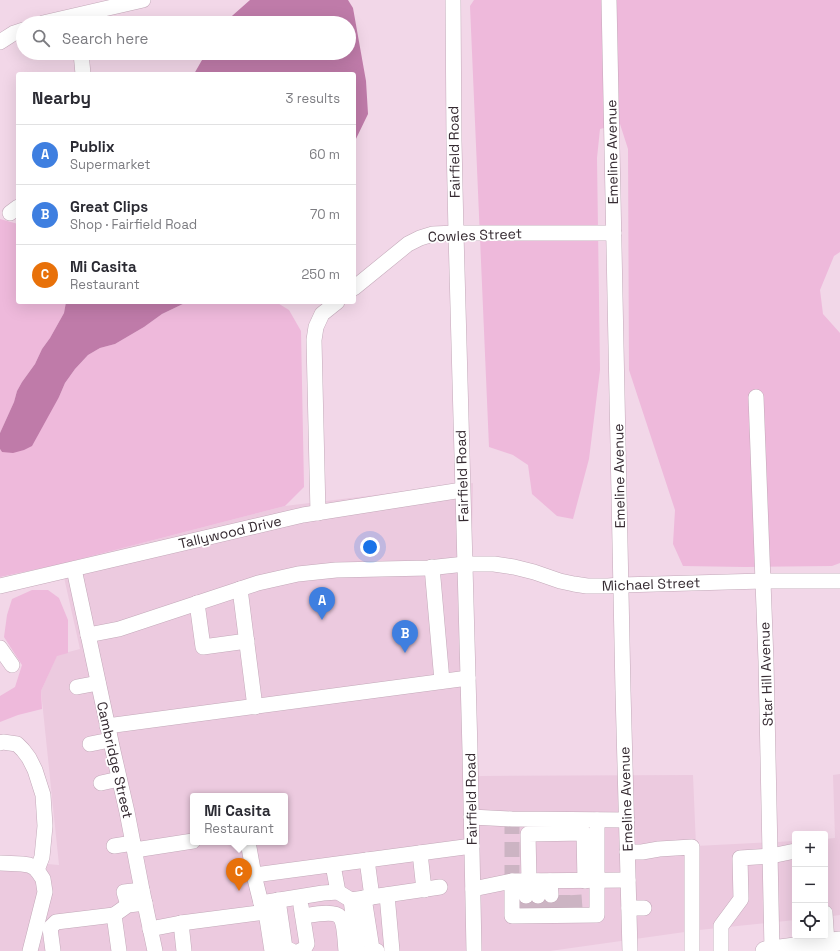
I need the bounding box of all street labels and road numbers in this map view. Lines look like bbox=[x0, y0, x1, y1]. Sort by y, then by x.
street label: Emeline Avenue bbox=[602, 99, 622, 205]
street label: Fairfield Road bbox=[444, 106, 464, 198]
street label: Cowles Street bbox=[428, 224, 522, 246]
street label: Emeline Avenue bbox=[609, 423, 629, 529]
street label: Fairfield Road bbox=[451, 430, 473, 522]
street label: Tallywood Drive bbox=[177, 511, 283, 553]
street label: Michael Street bbox=[601, 573, 701, 595]
street label: Star Hill Avenue bbox=[755, 622, 777, 726]
street label: Cambridge Street bbox=[93, 700, 137, 820]
street label: Emeline Avenue bbox=[615, 746, 637, 852]
street label: Fairfield Road bbox=[461, 753, 481, 845]

